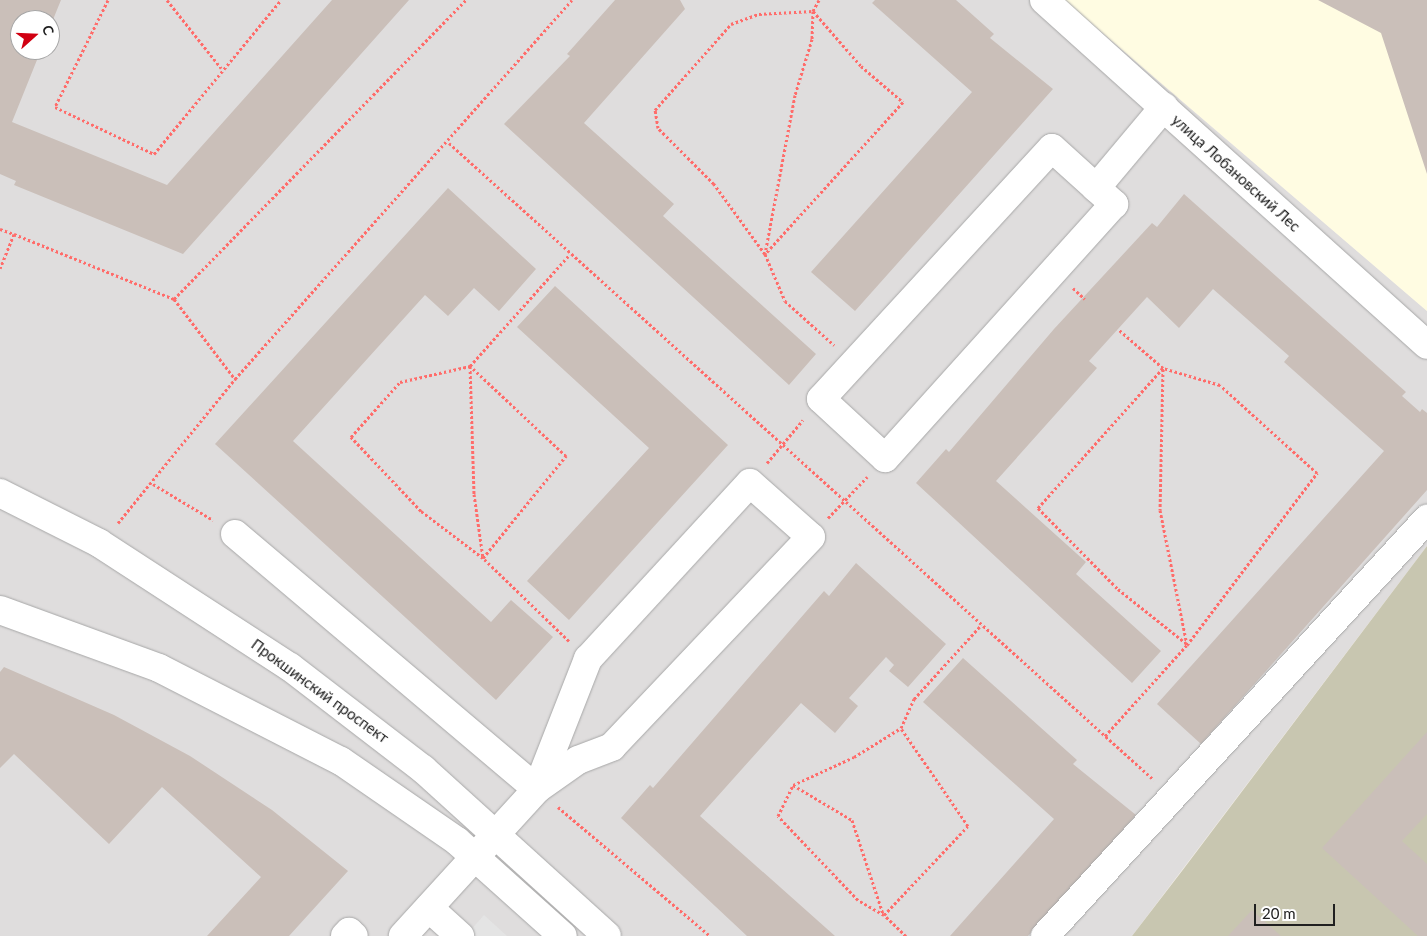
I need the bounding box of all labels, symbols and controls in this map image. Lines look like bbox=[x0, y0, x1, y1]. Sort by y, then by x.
north arrow bbox=[10, 10, 60, 60]
text: С bbox=[39, 23, 58, 37]
street label: улица Лобановский Лес bbox=[1168, 111, 1304, 235]
street label: Прокшинский проспект bbox=[248, 635, 392, 747]
scale bar bbox=[1257, 894, 1338, 926]
text: 20 m bbox=[1262, 904, 1296, 922]

